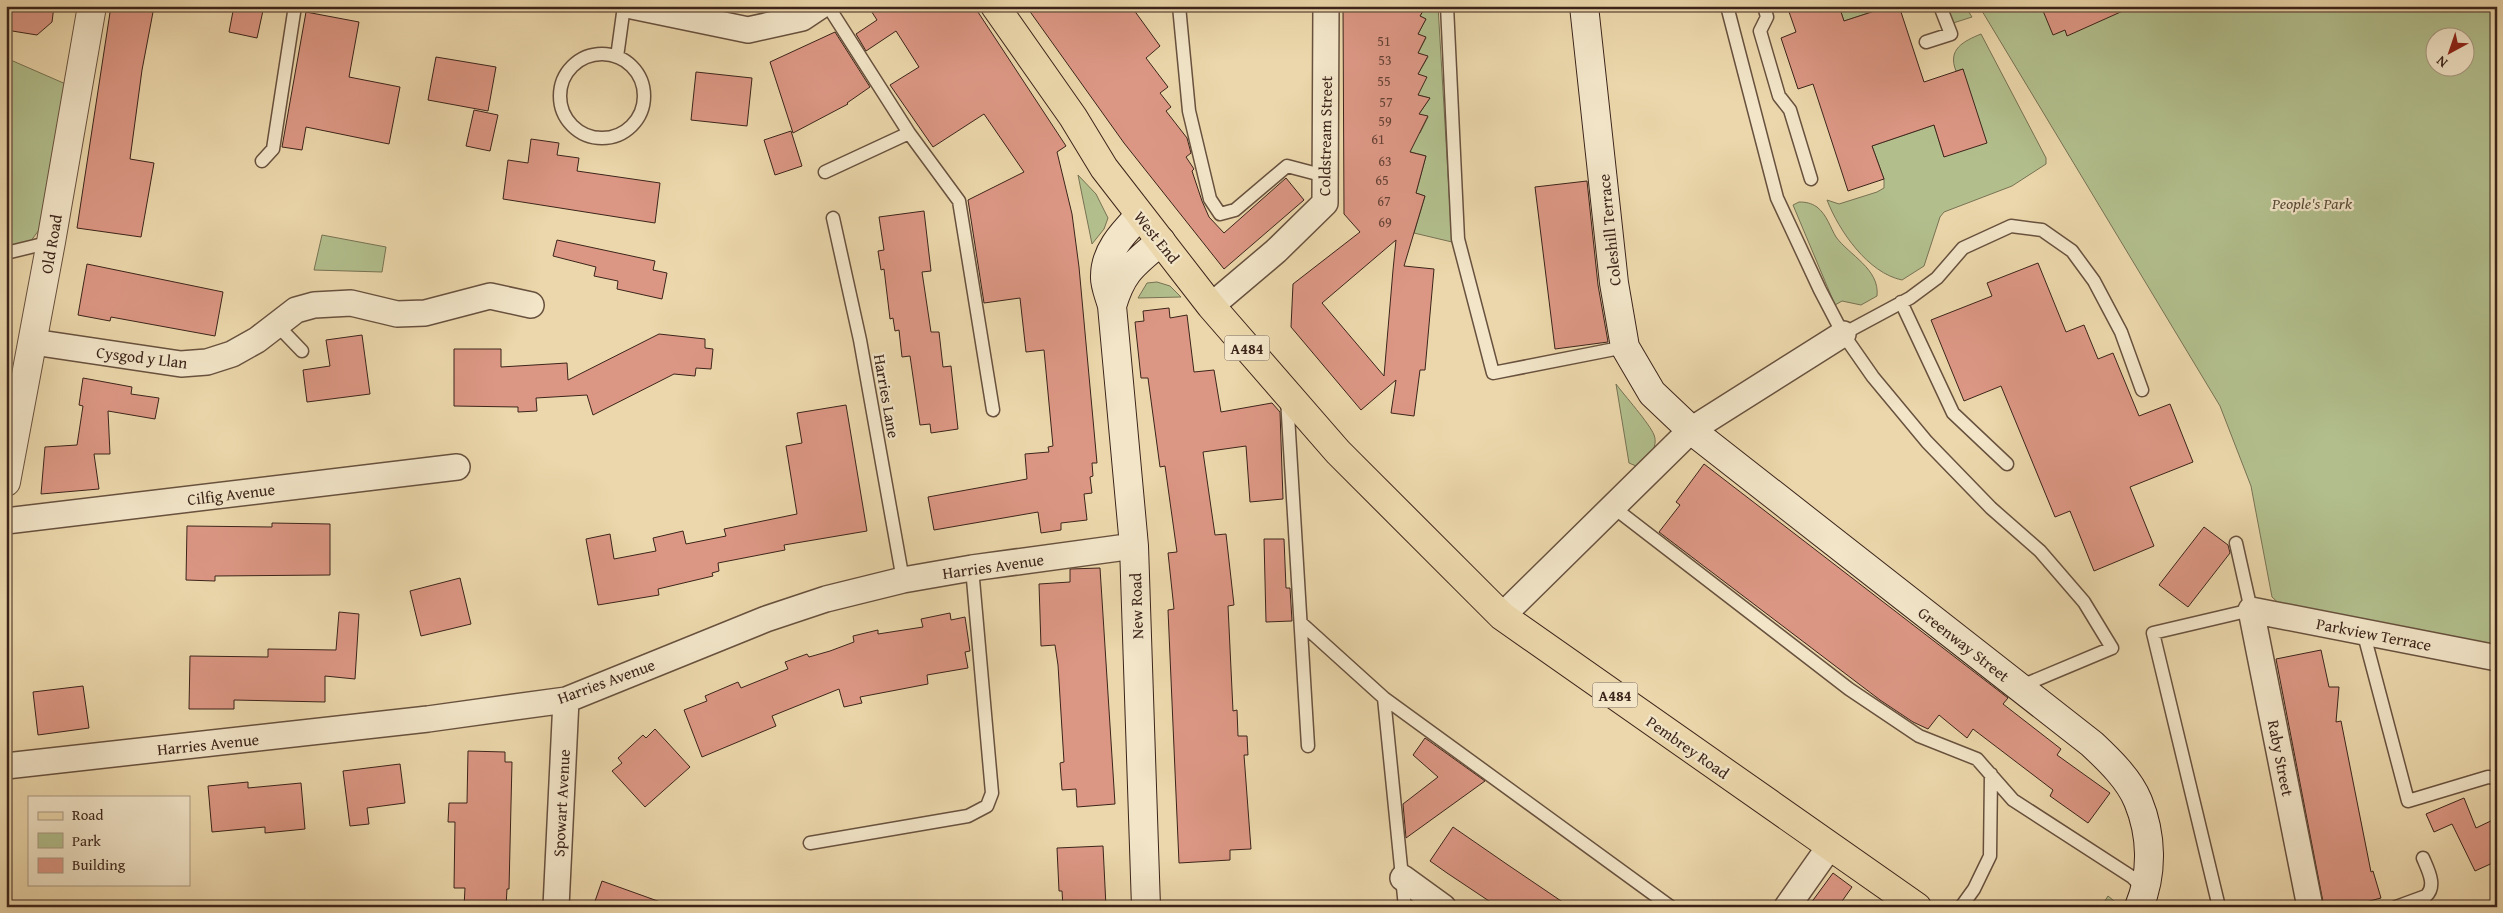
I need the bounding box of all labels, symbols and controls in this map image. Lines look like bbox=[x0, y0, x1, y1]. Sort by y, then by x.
north arrow bbox=[2426, 28, 2476, 78]
house number: 51 bbox=[1377, 31, 1391, 51]
house number: 53 bbox=[1378, 50, 1392, 70]
text: N bbox=[2431, 51, 2452, 73]
house number: 55 bbox=[1377, 71, 1391, 91]
street label: Coldstream Street bbox=[1312, 75, 1338, 196]
house number: 57 bbox=[1379, 92, 1393, 112]
house number: 59 bbox=[1378, 111, 1392, 131]
house number: 61 bbox=[1371, 129, 1385, 149]
house number: 63 bbox=[1378, 151, 1392, 171]
house number: 65 bbox=[1375, 170, 1389, 190]
street label: Coleshill Terrace bbox=[1591, 173, 1627, 287]
house number: 67 bbox=[1377, 191, 1391, 211]
park label: People's Park bbox=[2271, 191, 2353, 215]
street label: West End bbox=[1128, 206, 1186, 269]
street label: Old Road bbox=[34, 212, 68, 276]
house number: 69 bbox=[1378, 212, 1392, 232]
road number: A484 bbox=[1224, 336, 1270, 360]
street label: Cysgod y Llan bbox=[95, 340, 189, 374]
street label: Harries Lane bbox=[868, 352, 906, 440]
street label: Cilfig Avenue bbox=[186, 477, 276, 511]
street label: Harries Avenue bbox=[941, 547, 1045, 585]
street label: New Road bbox=[1123, 572, 1149, 640]
street label: Greenway Street bbox=[1913, 601, 2015, 688]
street label: Parkview Terrace bbox=[2314, 611, 2434, 657]
street label: Harries Avenue bbox=[554, 652, 658, 710]
road number: A484 bbox=[1592, 682, 1638, 708]
street label: Pembrey Road bbox=[1642, 710, 1735, 785]
street label: Raby Street bbox=[2262, 718, 2300, 798]
street label: Harries Avenue bbox=[156, 727, 260, 761]
street label: Spowart Avenue bbox=[546, 748, 576, 858]
legend bbox=[28, 796, 190, 886]
text: Road bbox=[72, 804, 103, 825]
text: Park bbox=[72, 830, 101, 851]
text: Building bbox=[72, 854, 126, 875]

